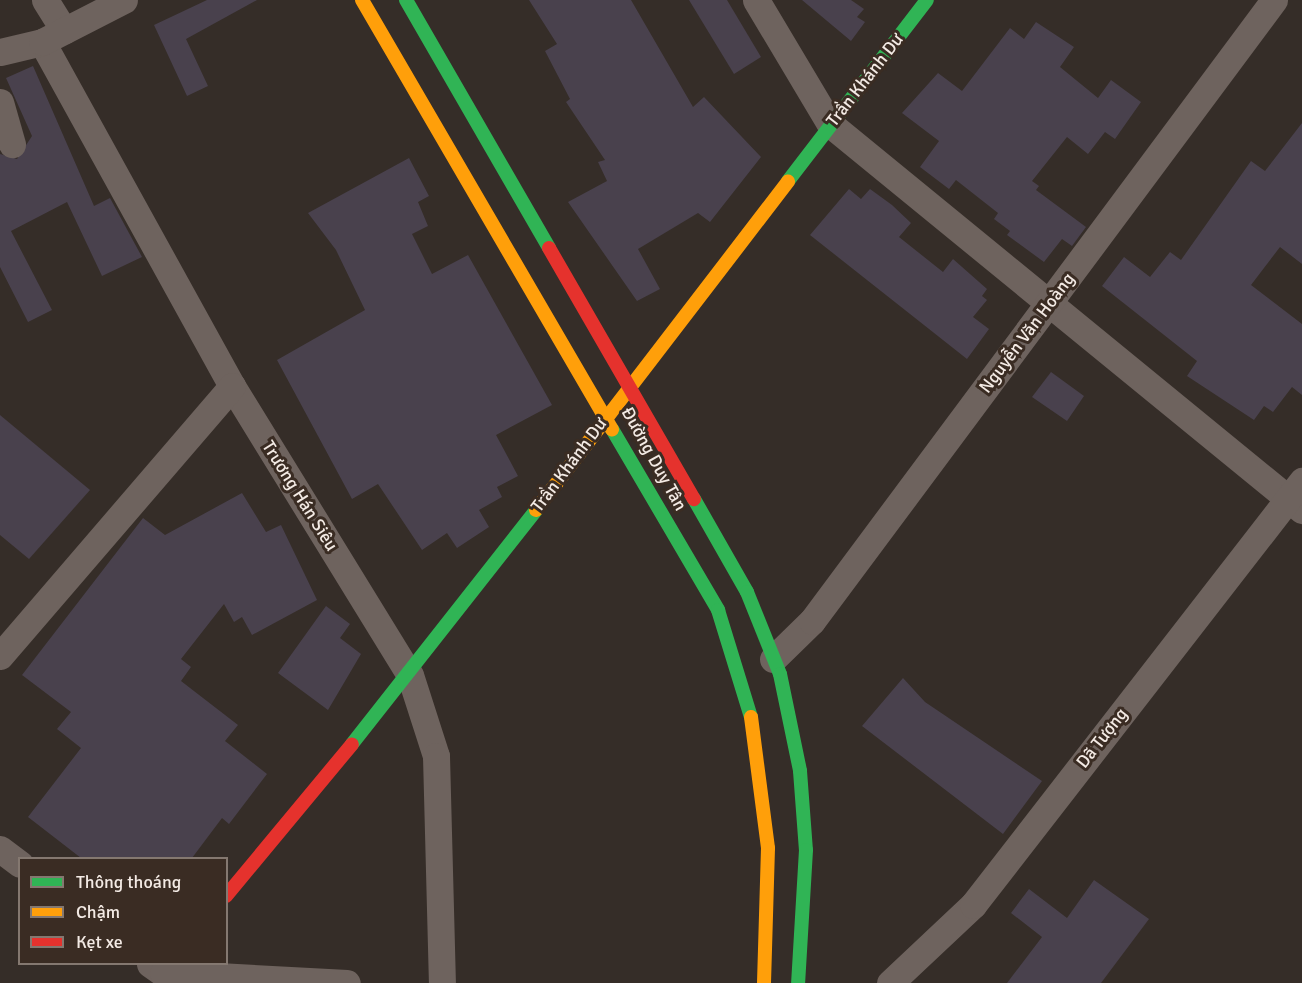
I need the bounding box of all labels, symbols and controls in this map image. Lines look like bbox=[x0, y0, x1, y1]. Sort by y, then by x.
street label: Trần Khánh Dư bbox=[822, 29, 908, 131]
street label: Nguyễn Văn Hoàng bbox=[975, 269, 1079, 397]
street label: Đường Duy Tân bbox=[617, 403, 691, 515]
street label: Trần Khánh Dư bbox=[527, 414, 611, 516]
street label: Trương Hán Siêu bbox=[257, 437, 343, 555]
street label: Dã Tượng bbox=[1072, 704, 1132, 772]
legend bbox=[18, 857, 228, 965]
text: Thông thoáng bbox=[76, 871, 181, 893]
text: Chậm bbox=[76, 901, 120, 923]
text: Kẹt xe bbox=[76, 931, 123, 953]

